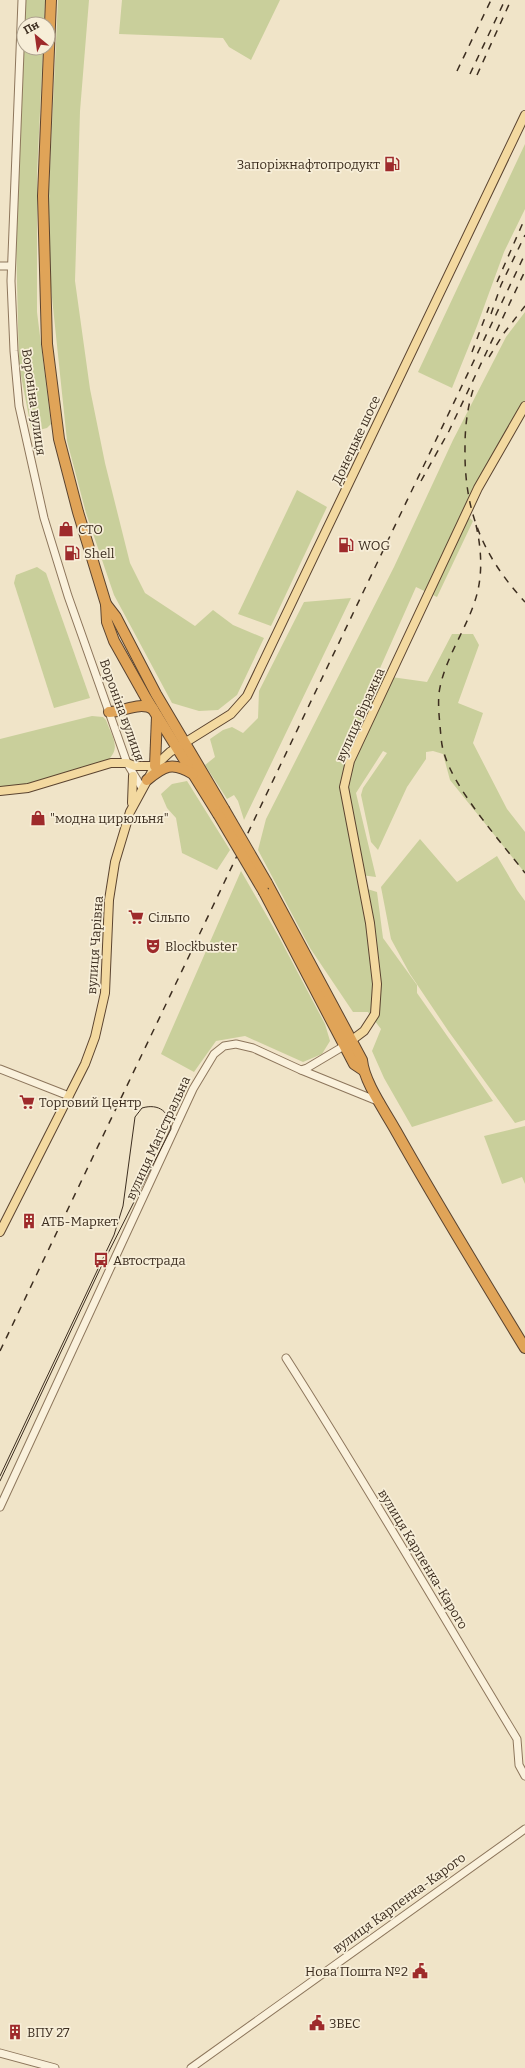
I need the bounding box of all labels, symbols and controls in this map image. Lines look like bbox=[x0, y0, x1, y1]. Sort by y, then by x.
north arrow bbox=[16, 16, 56, 56]
text: Пн bbox=[21, 18, 42, 37]
fuel station icon: Запоріжнафтопродукт bbox=[383, 155, 401, 173]
place label: Запоріжнафтопродукт bbox=[237, 157, 380, 172]
street label: Вороніна вулиця bbox=[19, 348, 49, 456]
street label: Донецьке шосе bbox=[329, 393, 383, 487]
shop icon: СТО bbox=[57, 520, 75, 538]
place label: СТО bbox=[78, 522, 103, 537]
fuel station icon: WOG bbox=[337, 536, 355, 554]
place label: WOG bbox=[358, 538, 390, 553]
fuel station icon: Shell bbox=[63, 544, 81, 562]
place label: Shell bbox=[84, 546, 115, 561]
street label: Вороніна вулиця bbox=[97, 657, 147, 763]
street label: вулиця Віражна bbox=[332, 666, 388, 764]
shop icon: "модна цирюльня" bbox=[29, 809, 47, 827]
place label: "модна цирюльня" bbox=[50, 811, 169, 826]
street label: вулиця Чарівна bbox=[84, 895, 106, 995]
supermarket icon: Сільпо bbox=[127, 908, 145, 926]
place label: Сільпо bbox=[148, 910, 190, 925]
theatre icon: Blockbuster bbox=[144, 937, 162, 955]
place label: Blockbuster bbox=[165, 939, 237, 954]
street label: вулиця Магістральна bbox=[123, 1074, 193, 1202]
supermarket icon: Торговий Центр bbox=[18, 1093, 36, 1111]
place label: Торговий Центр bbox=[39, 1095, 142, 1110]
building icon: АТБ-Маркет bbox=[20, 1212, 38, 1230]
place label: АТБ-Маркет bbox=[41, 1214, 118, 1229]
bus stop icon: Автострада bbox=[92, 1251, 110, 1269]
place label: Автострада bbox=[113, 1253, 186, 1268]
street label: вулиця Карпенка-Карого bbox=[375, 1486, 471, 1632]
street label: вулиця Карпенка-Карого bbox=[330, 1850, 468, 1956]
public building icon: Нова Пошта №2 bbox=[411, 1962, 429, 1980]
place label: Нова Пошта №2 bbox=[305, 1964, 408, 1979]
public building icon: ЗВЕС bbox=[308, 2014, 326, 2032]
place label: ЗВЕС bbox=[329, 2016, 360, 2031]
building icon: ВПУ 27 bbox=[6, 2023, 24, 2041]
place label: ВПУ 27 bbox=[27, 2025, 70, 2040]

